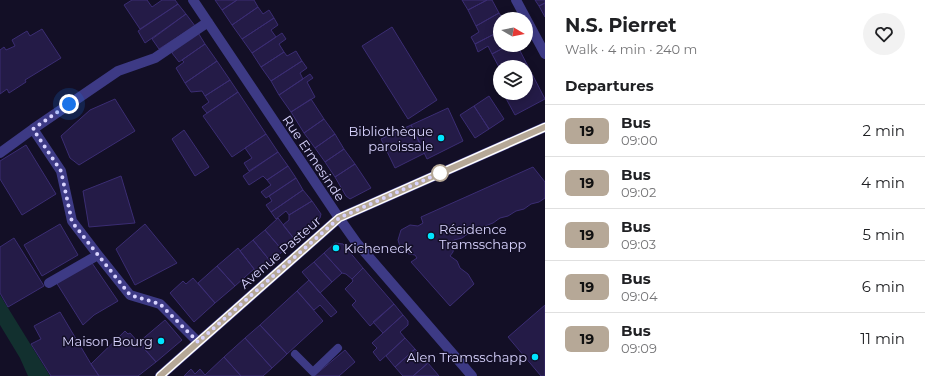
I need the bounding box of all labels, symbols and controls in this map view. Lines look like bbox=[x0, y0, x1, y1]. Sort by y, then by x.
north arrow bbox=[493, 12, 533, 52]
map controls bbox=[493, 12, 533, 100]
button: heart bbox=[863, 13, 905, 55]
text: N.S. Pierret bbox=[565, 14, 676, 37]
text: Walk · 4 min · 240 m bbox=[565, 41, 697, 57]
button: layers bbox=[493, 60, 533, 100]
text: Departures bbox=[565, 76, 654, 95]
your location bbox=[59, 94, 79, 114]
street label: Rue Ermesinde bbox=[279, 112, 349, 204]
text: Bus bbox=[621, 113, 651, 132]
text: 2 min bbox=[862, 121, 905, 140]
text: 19 bbox=[580, 122, 594, 140]
place label: Bibliothèque paroissale bbox=[348, 123, 433, 154]
text: 09:00 bbox=[621, 132, 658, 148]
marker: Bibliothèque paroissale bbox=[436, 133, 446, 143]
unlabelled marker bbox=[431, 164, 449, 182]
text: Bus bbox=[621, 165, 651, 184]
text: 4 min bbox=[861, 173, 905, 192]
text: 19 bbox=[580, 174, 594, 192]
text: 09:02 bbox=[621, 184, 656, 200]
street label: Avenue Pasteur bbox=[236, 212, 324, 292]
text: Bus bbox=[621, 217, 651, 236]
place label: Résidence Tramsschapp bbox=[439, 221, 527, 252]
text: 5 min bbox=[862, 225, 905, 244]
text: 19 bbox=[580, 226, 594, 244]
marker: Résidence Tramsschapp bbox=[426, 231, 436, 241]
text: 09:03 bbox=[621, 236, 656, 252]
place label: Kicheneck bbox=[344, 240, 412, 256]
marker: Kicheneck bbox=[331, 243, 341, 253]
text: Bus bbox=[621, 269, 651, 288]
text: 6 min bbox=[862, 277, 905, 296]
text: 19 bbox=[580, 278, 594, 296]
text: 09:04 bbox=[621, 288, 657, 304]
text: Bus bbox=[621, 321, 651, 340]
text: 11 min bbox=[860, 329, 905, 348]
text: 19 bbox=[580, 330, 594, 348]
place label: Maison Bourg bbox=[62, 333, 153, 349]
marker: Maison Bourg bbox=[156, 336, 166, 346]
text: 09:09 bbox=[621, 340, 657, 356]
place label: Alen Tramsschapp bbox=[407, 349, 527, 365]
marker: Alen Tramsschapp bbox=[530, 352, 540, 362]

